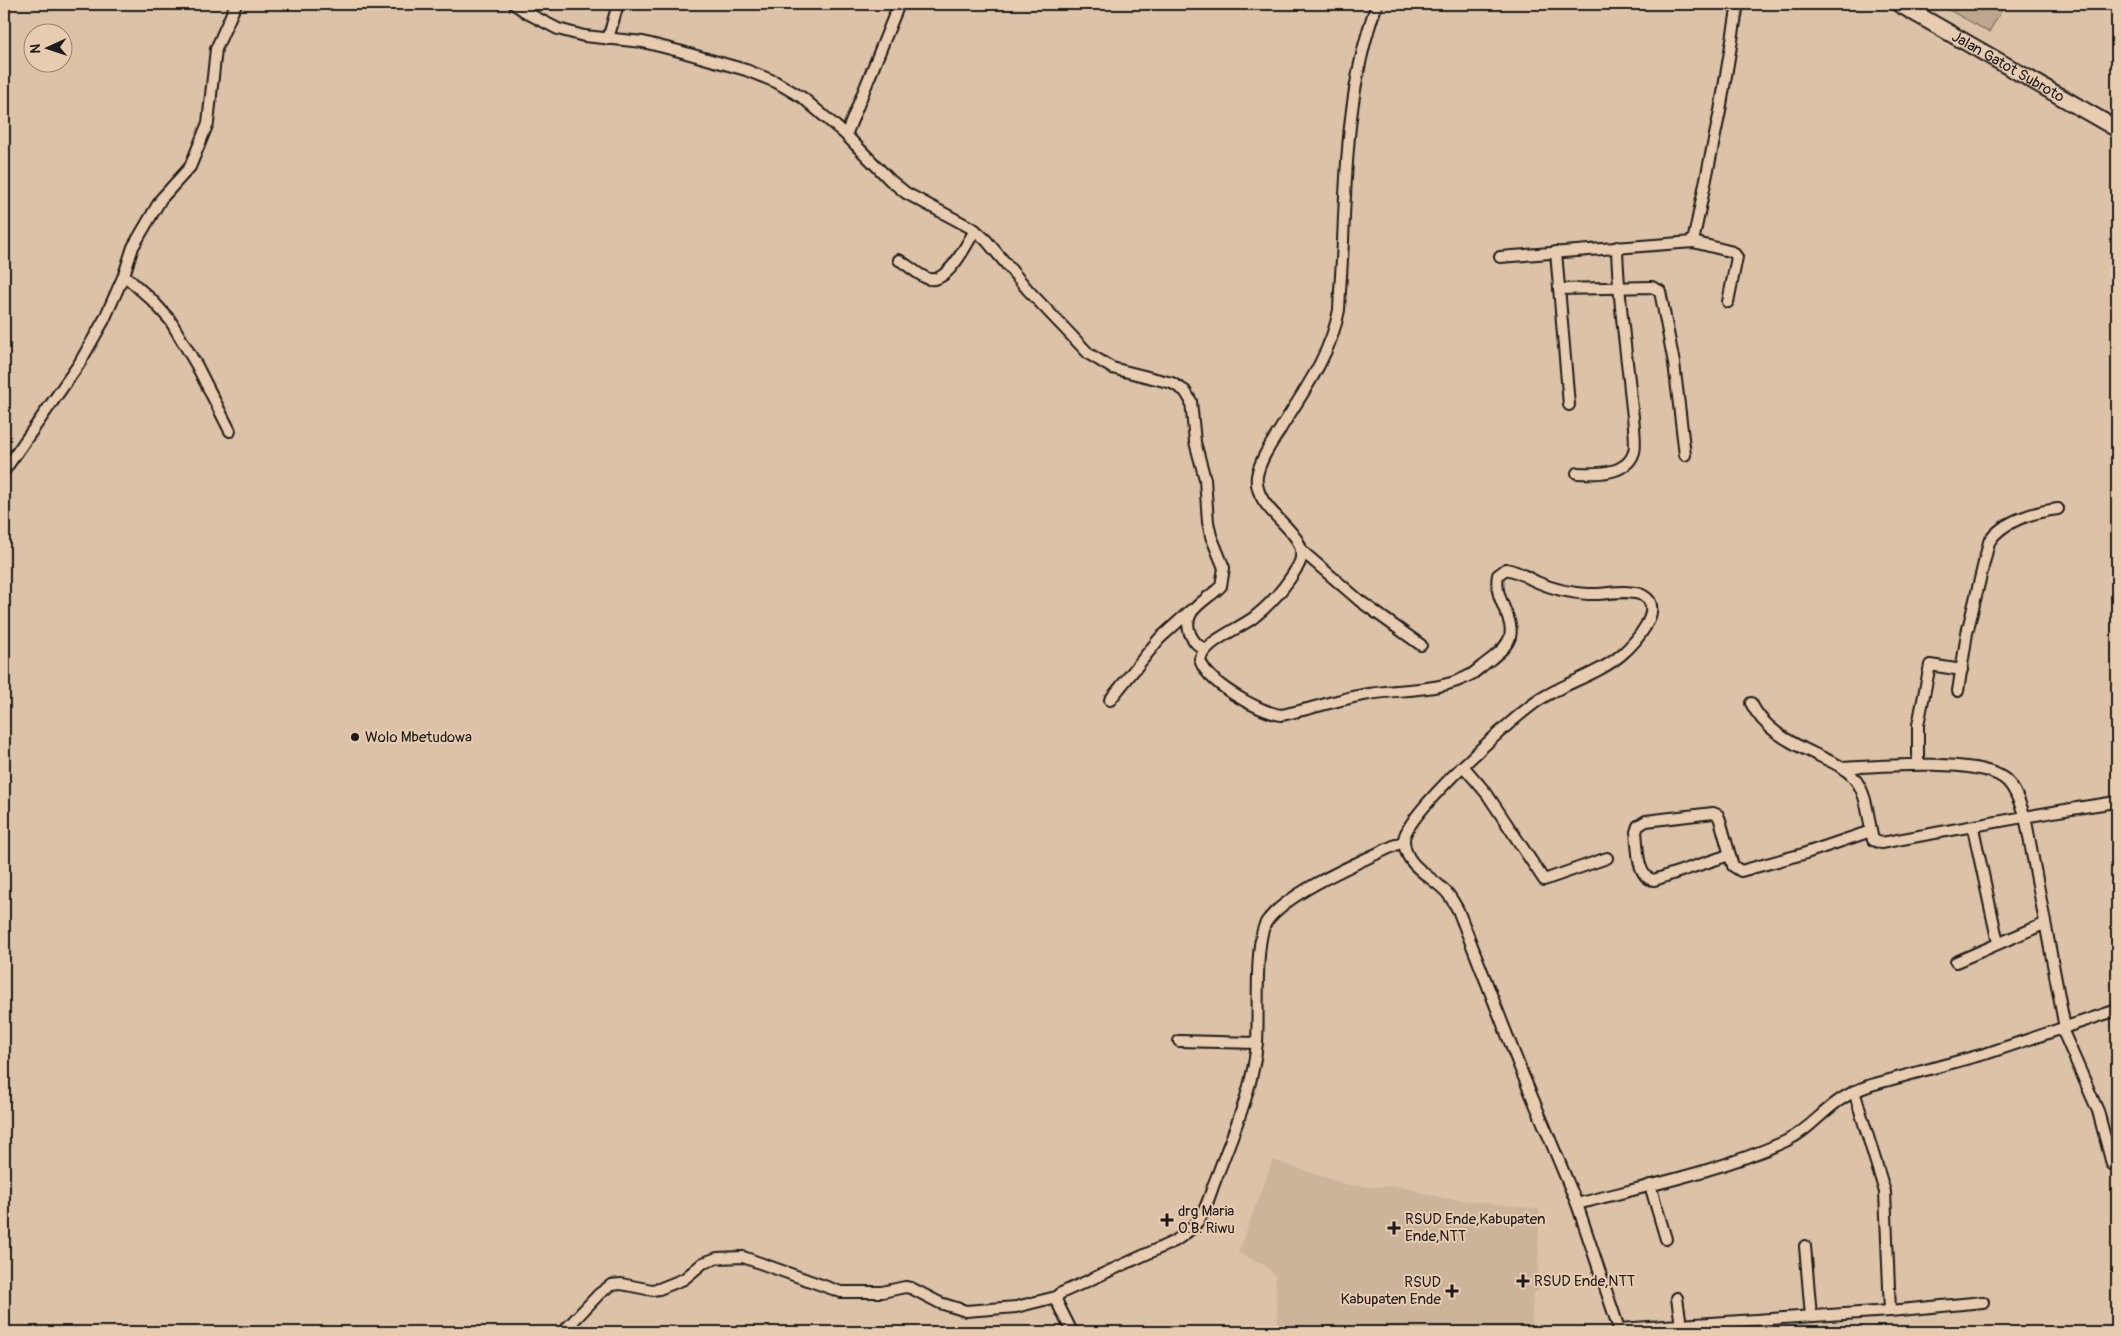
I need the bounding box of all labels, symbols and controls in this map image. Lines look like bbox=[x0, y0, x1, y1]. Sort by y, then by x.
north arrow bbox=[22, 22, 72, 72]
street label: Jalan Gatot Subroto bbox=[1949, 27, 2068, 106]
text: N bbox=[27, 43, 44, 54]
place label: Wolo Mbetudowa bbox=[365, 728, 472, 747]
marker: Wolo Mbetudowa bbox=[349, 731, 361, 743]
place label: drg Maria O.B. Riwu bbox=[1178, 1202, 1235, 1238]
place label: RSUD Ende,Kabupaten Ende,NTT bbox=[1405, 1210, 1545, 1246]
marker: drg Maria O.B. Riwu bbox=[1160, 1213, 1174, 1227]
marker: RSUD Ende,Kabupaten Ende,NTT bbox=[1387, 1221, 1401, 1235]
place label: RSUD Ende,NTT bbox=[1534, 1272, 1635, 1291]
place label: RSUD Kabupaten Ende bbox=[1340, 1273, 1442, 1309]
marker: RSUD Ende,NTT bbox=[1516, 1274, 1530, 1288]
marker: RSUD Kabupaten Ende bbox=[1445, 1284, 1459, 1298]

